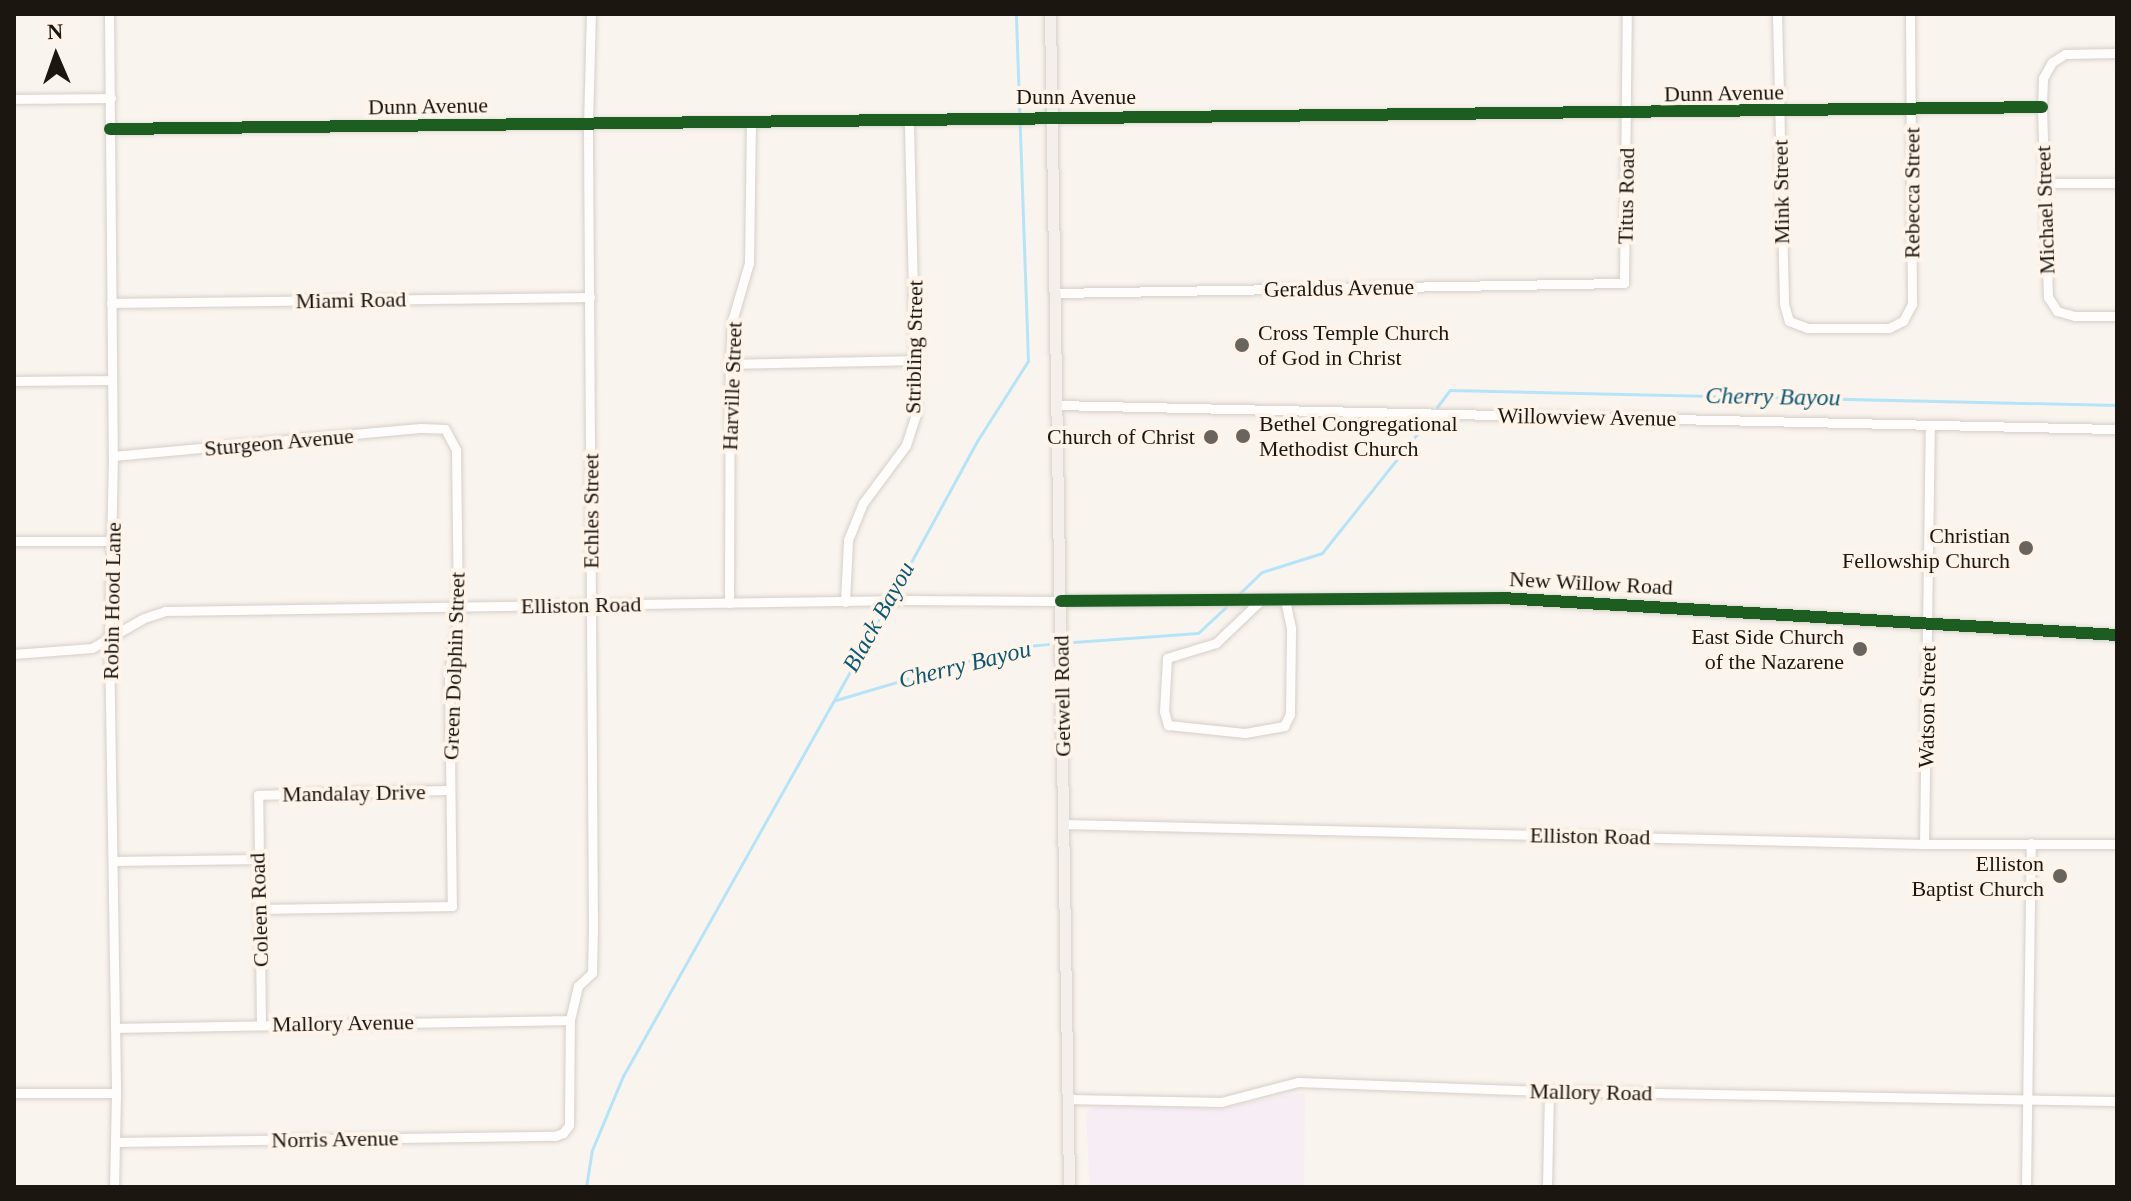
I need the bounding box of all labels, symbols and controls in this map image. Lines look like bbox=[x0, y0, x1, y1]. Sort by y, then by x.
north arrow bbox=[16, 16, 96, 96]
text: N bbox=[47, 19, 64, 44]
street label: Dunn Avenue bbox=[1663, 79, 1785, 107]
street label: Dunn Avenue bbox=[1015, 84, 1137, 110]
street label: Dunn Avenue bbox=[367, 92, 489, 120]
street label: Rebecca Street bbox=[1899, 127, 1925, 259]
street label: Mink Street bbox=[1767, 140, 1795, 244]
street label: Michael Street bbox=[2030, 145, 2060, 275]
street label: Titus Road bbox=[1612, 148, 1640, 244]
street label: Geraldus Avenue bbox=[1263, 273, 1415, 303]
street label: Stribling Street bbox=[900, 280, 928, 414]
street label: Miami Road bbox=[295, 286, 407, 314]
place label: Cross Temple Church of God in Christ bbox=[1258, 319, 1450, 370]
street label: Harville Street bbox=[717, 321, 747, 451]
marker: Cross Temple Church of God in Christ bbox=[1233, 336, 1251, 354]
water label: Cherry Bayou bbox=[1705, 381, 1841, 413]
street label: Willowview Avenue bbox=[1497, 402, 1677, 432]
place label: Bethel Congregational Methodist Church bbox=[1259, 410, 1458, 462]
street label: Sturgeon Avenue bbox=[202, 422, 356, 462]
place label: Church of Christ bbox=[1047, 424, 1195, 450]
marker: Bethel Congregational Methodist Church bbox=[1234, 427, 1252, 445]
marker: Church of Christ bbox=[1202, 428, 1220, 446]
street label: Echles Street bbox=[578, 453, 604, 569]
street label: Robin Hood Lane bbox=[97, 522, 127, 680]
place label: Christian Fellowship Church bbox=[1842, 522, 2010, 574]
marker: Christian Fellowship Church bbox=[2017, 539, 2035, 557]
water label: Black Bayou bbox=[837, 557, 921, 677]
street label: New Willow Road bbox=[1508, 566, 1674, 600]
street label: Green Dolphin Street bbox=[438, 572, 470, 760]
street label: Elliston Road bbox=[521, 591, 641, 619]
place label: East Side Church of the Nazarene bbox=[1691, 623, 1844, 674]
water label: Cherry Bayou bbox=[896, 635, 1034, 695]
street label: Getwell Road bbox=[1048, 635, 1076, 757]
marker: East Side Church of the Nazarene bbox=[1851, 640, 1869, 658]
street label: Watson Street bbox=[1913, 646, 1941, 768]
street label: Mandalay Drive bbox=[282, 779, 426, 807]
street label: Elliston Road bbox=[1530, 822, 1650, 850]
place label: Elliston Baptist Church bbox=[1911, 850, 2044, 902]
street label: Coleen Road bbox=[244, 852, 274, 968]
marker: Elliston Baptist Church bbox=[2051, 867, 2069, 885]
street label: Mallory Avenue bbox=[271, 1009, 415, 1037]
street label: Mallory Road bbox=[1529, 1078, 1653, 1106]
street label: Norris Avenue bbox=[271, 1125, 399, 1153]

